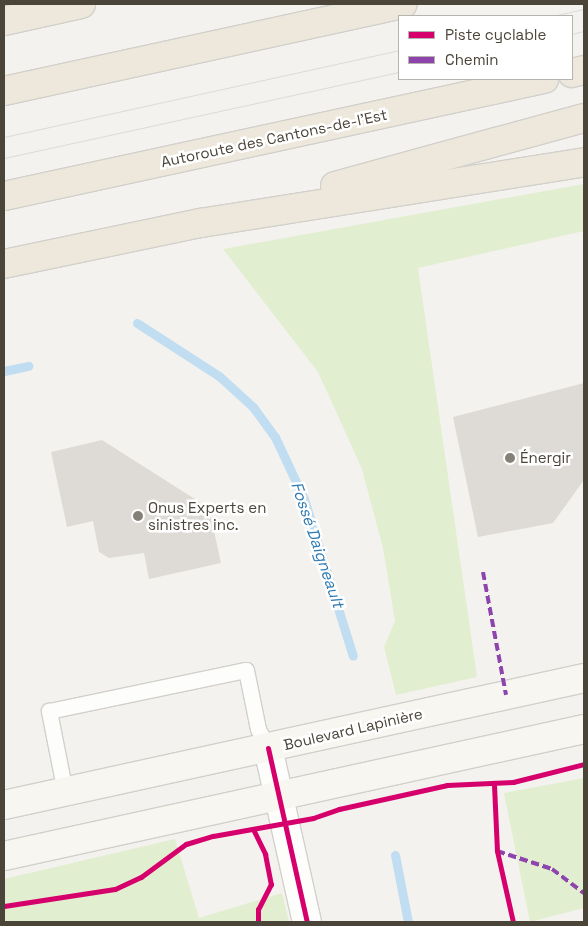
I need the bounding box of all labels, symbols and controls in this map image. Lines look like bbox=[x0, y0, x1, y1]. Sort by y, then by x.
legend bbox=[398, 15, 573, 80]
text: Piste cyclable bbox=[445, 25, 546, 44]
text: Chemin bbox=[445, 50, 498, 69]
street label: Autoroute des Cantons-de-l'Est bbox=[159, 105, 389, 171]
place label: Énergir bbox=[520, 449, 571, 467]
marker: Énergir bbox=[504, 452, 516, 464]
water label: Fossé Daigneault bbox=[286, 479, 348, 611]
place label: Onus Experts en sinistres inc. bbox=[148, 498, 266, 533]
marker: Onus Experts en sinistres inc. bbox=[132, 510, 144, 522]
street label: Boulevard Lapinière bbox=[282, 704, 424, 754]

